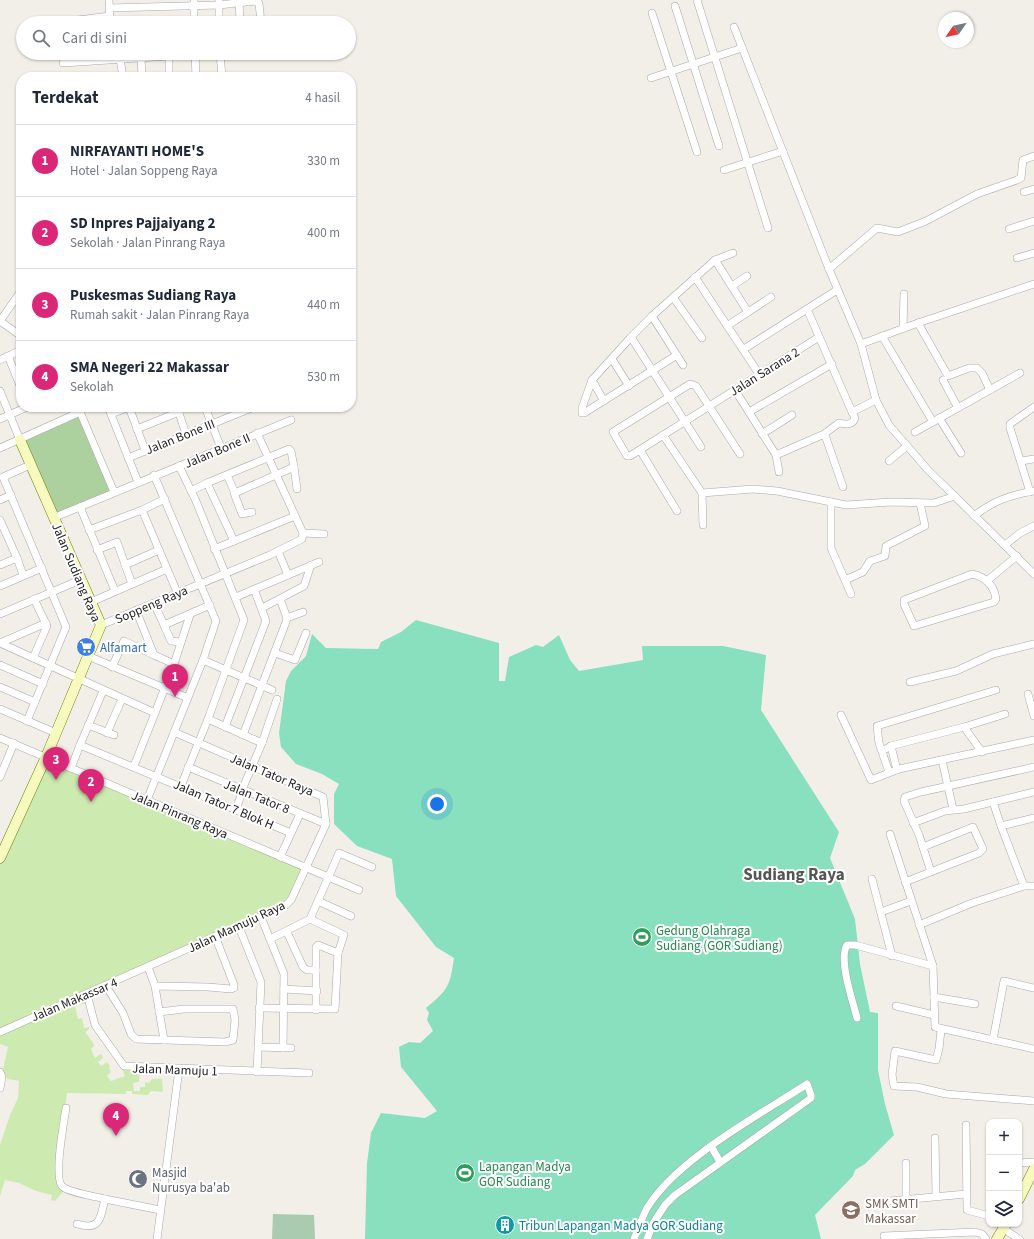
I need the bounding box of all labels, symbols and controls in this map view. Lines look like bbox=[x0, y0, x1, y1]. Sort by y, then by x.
north arrow bbox=[938, 12, 974, 48]
search box bbox=[16, 16, 356, 60]
icon: search bbox=[30, 27, 52, 49]
text: Cari di sini bbox=[62, 28, 127, 49]
text: Terdekat bbox=[32, 86, 98, 110]
text: 4 hasil bbox=[305, 89, 340, 107]
text: NIRFAYANTI HOME'S bbox=[70, 141, 204, 162]
text: 1 bbox=[42, 152, 48, 170]
text: 330 m bbox=[307, 152, 340, 170]
text: Hotel · Jalan Soppeng Raya bbox=[70, 162, 217, 180]
text: SD Inpres Pajjaiyang 2 bbox=[70, 213, 215, 234]
text: 2 bbox=[42, 224, 48, 242]
text: 400 m bbox=[307, 224, 340, 242]
text: Sekolah · Jalan Pinrang Raya bbox=[70, 234, 225, 252]
text: Puskesmas Sudiang Raya bbox=[70, 285, 236, 306]
text: 3 bbox=[42, 296, 48, 314]
text: 440 m bbox=[307, 296, 340, 314]
text: Rumah sakit · Jalan Pinrang Raya bbox=[70, 306, 249, 324]
street label: Jalan Sarana 2 bbox=[726, 343, 803, 401]
text: SMA Negeri 22 Makassar bbox=[70, 357, 229, 378]
text: 4 bbox=[42, 368, 48, 386]
text: 530 m bbox=[307, 368, 340, 386]
text: Sekolah bbox=[70, 378, 114, 396]
street label: Jalan Bone III bbox=[143, 415, 217, 457]
street label: Jalan Bone II bbox=[182, 429, 252, 471]
street label: Jalan Sudiang Raya bbox=[47, 520, 105, 625]
street label: Soppeng Raya bbox=[112, 582, 191, 628]
supermarket icon: Alfamart bbox=[75, 636, 97, 658]
place label: Alfamart bbox=[100, 639, 147, 657]
pin: 1 bbox=[162, 664, 188, 697]
pin: 3 bbox=[43, 747, 69, 780]
street label: Jalan Tator Raya bbox=[227, 749, 316, 801]
pin: 2 bbox=[78, 769, 104, 802]
street label: Jalan Tator 7 Blok H bbox=[171, 776, 277, 834]
street label: Jalan Tator 8 bbox=[221, 776, 292, 818]
street label: Jalan Pinrang Raya bbox=[129, 786, 231, 843]
your location bbox=[427, 794, 447, 814]
district label: Sudiang Raya bbox=[743, 863, 845, 887]
street label: Jalan Mamuju Raya bbox=[185, 896, 288, 957]
place label: Gedung Olahraga Sudiang (GOR Sudiang) bbox=[656, 922, 783, 955]
sports icon: Gedung Olahraga Sudiang (GOR Sudiang) bbox=[631, 926, 653, 948]
street label: Jalan Makassar 4 bbox=[28, 973, 121, 1026]
street label: Jalan Mamuju 1 bbox=[132, 1060, 218, 1080]
pin: 4 bbox=[103, 1103, 129, 1136]
map controls bbox=[986, 1119, 1022, 1227]
button: + bbox=[986, 1119, 1022, 1155]
button: − bbox=[986, 1155, 1022, 1191]
place label: Lapangan Madya GOR Sudiang bbox=[479, 1158, 571, 1191]
sports icon: Lapangan Madya GOR Sudiang bbox=[454, 1162, 476, 1184]
place label: Masjid Nurusya ba'ab bbox=[152, 1164, 230, 1197]
mosque icon: Masjid Nurusya ba'ab bbox=[127, 1168, 149, 1190]
button: layers bbox=[986, 1191, 1022, 1227]
place label: SMK SMTI Makassar bbox=[865, 1195, 918, 1228]
school or university icon: SMK SMTI Makassar bbox=[840, 1199, 862, 1221]
building icon: Tribun Lapangan Madya GOR Sudiang bbox=[494, 1214, 516, 1236]
place label: Tribun Lapangan Madya GOR Sudiang bbox=[519, 1217, 723, 1235]

